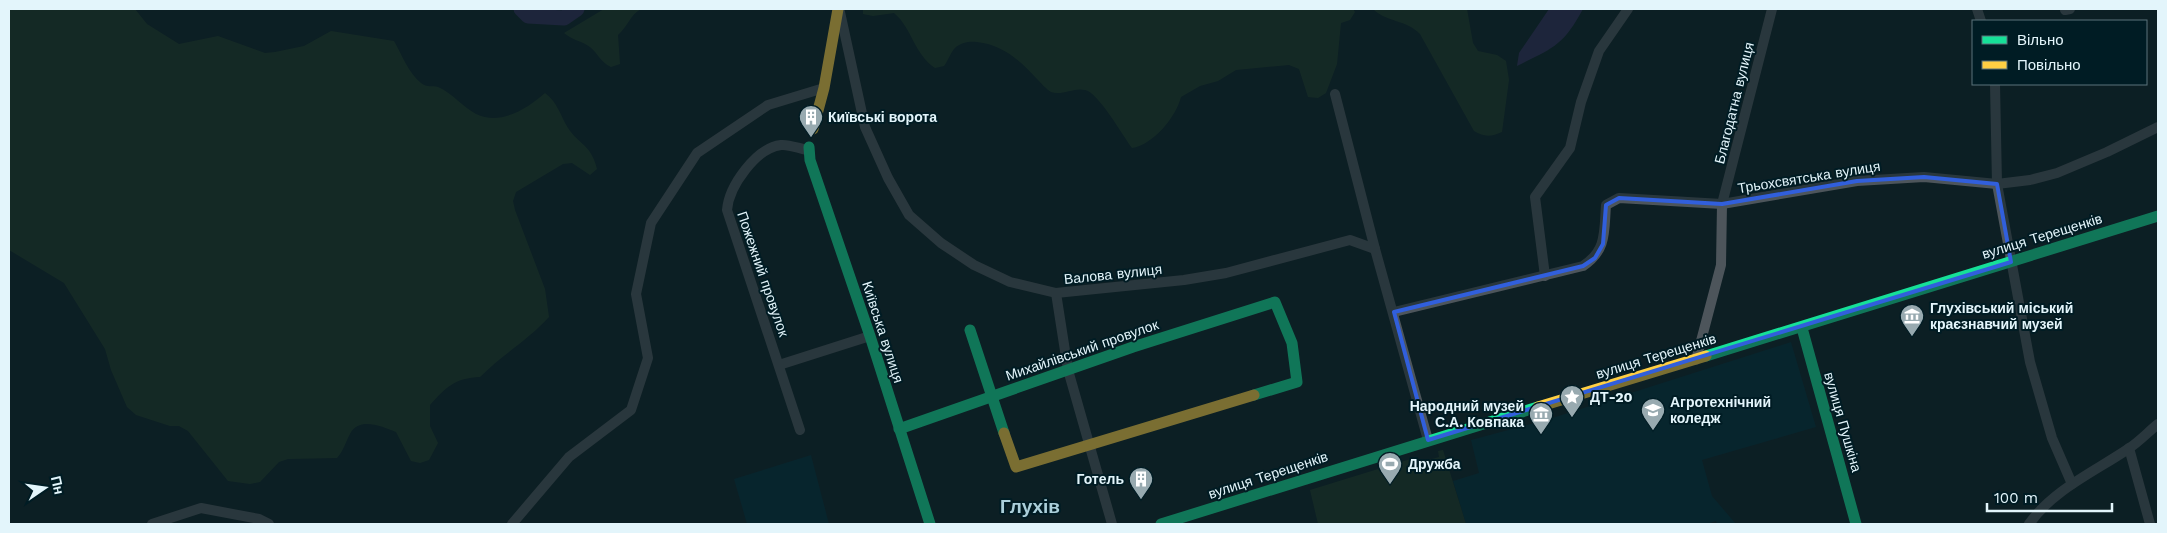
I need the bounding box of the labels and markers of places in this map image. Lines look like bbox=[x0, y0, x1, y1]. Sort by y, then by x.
building icon: Київські ворота bbox=[798, 104, 824, 138]
place label: Київські ворота bbox=[828, 109, 937, 125]
place label: Глухівський міський краєзнавчий музей bbox=[1930, 300, 2073, 332]
museum icon: Глухівський міський краєзнавчий музей bbox=[1899, 303, 1925, 337]
place icon: ДТ-20 bbox=[1559, 384, 1585, 418]
place label: ДТ-20 bbox=[1590, 389, 1633, 405]
place label: Агротехнічний коледж bbox=[1670, 394, 1771, 426]
school or university icon: Агротехнічний коледж bbox=[1640, 397, 1666, 431]
place label: Народний музей С.А. Ковпака bbox=[1410, 398, 1524, 430]
museum icon: Народний музей С.А. Ковпака bbox=[1528, 401, 1554, 435]
sports icon: Дружба bbox=[1377, 451, 1403, 485]
place label: Дружба bbox=[1408, 456, 1461, 472]
building icon: Готель bbox=[1128, 466, 1154, 500]
place label: Готель bbox=[1076, 471, 1124, 487]

